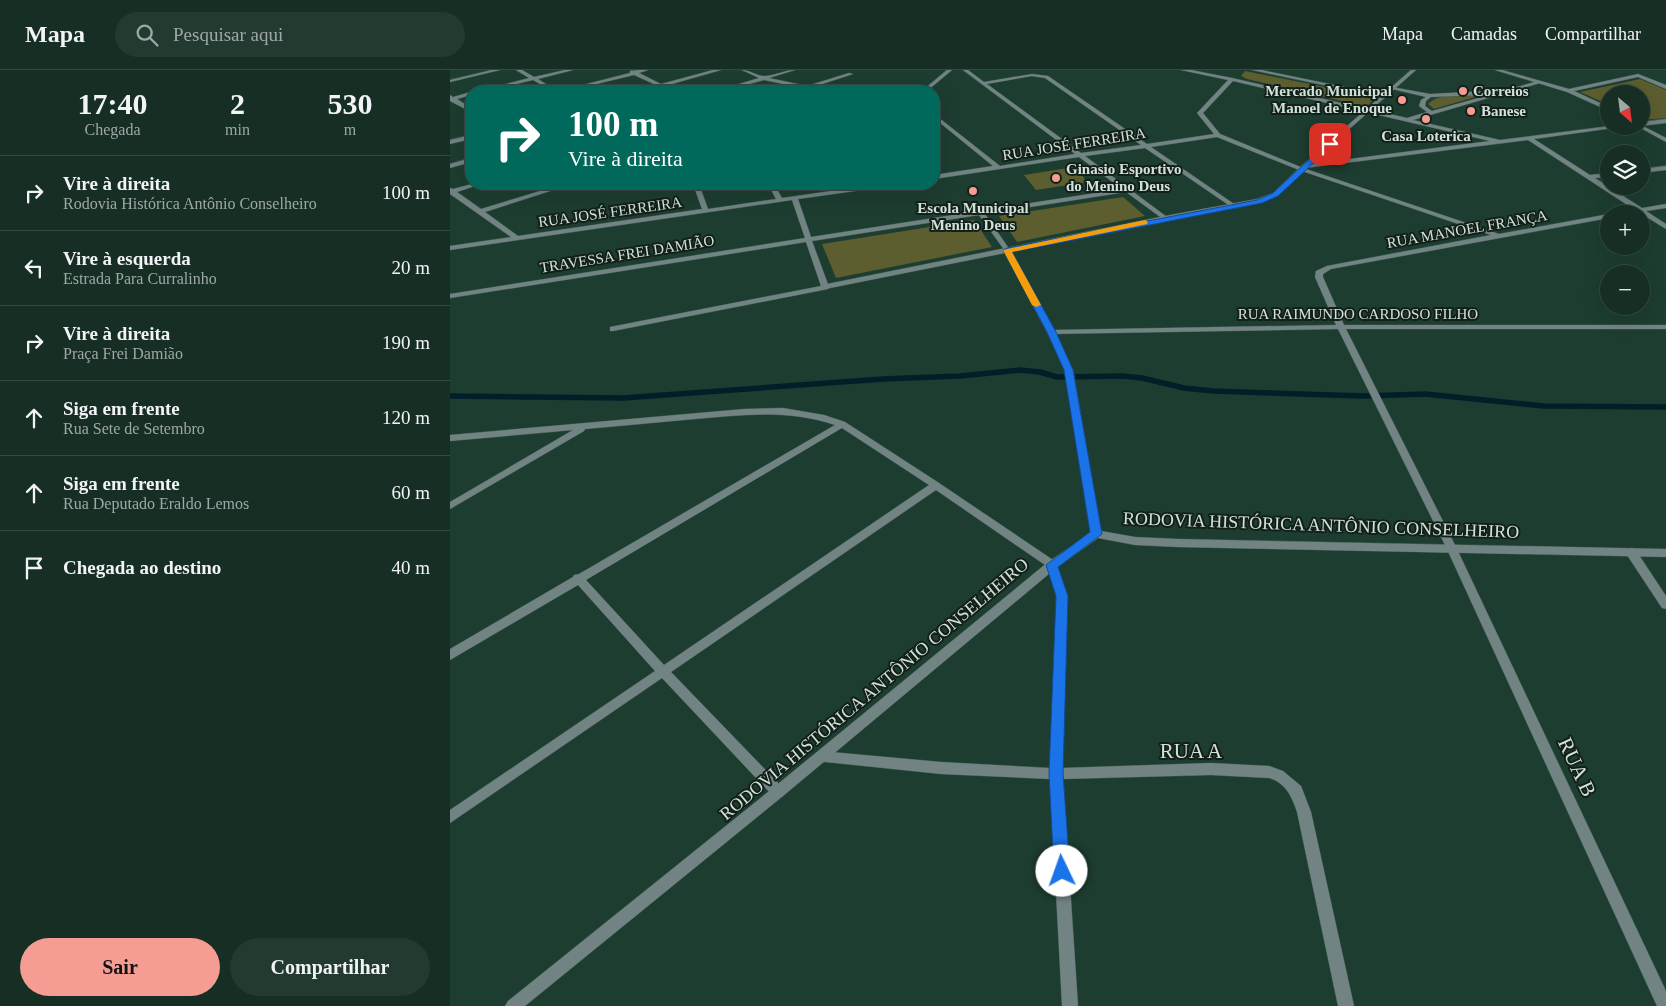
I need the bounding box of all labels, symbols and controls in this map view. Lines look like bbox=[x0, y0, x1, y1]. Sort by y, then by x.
search box bbox=[115, 12, 465, 57]
text: Mapa bbox=[25, 21, 85, 47]
icon: search bbox=[133, 21, 161, 49]
text: Pesquisar aqui bbox=[173, 24, 283, 45]
text: Mapa bbox=[1382, 24, 1423, 44]
text: Camadas bbox=[1451, 24, 1517, 44]
text: Compartilhar bbox=[1545, 24, 1641, 44]
place label: Mercado Municipal Manoel de Enoque bbox=[1265, 83, 1392, 116]
place label: Correios bbox=[1473, 83, 1529, 99]
marker: Correios bbox=[1457, 85, 1469, 97]
north arrow bbox=[1600, 85, 1650, 135]
map controls bbox=[1600, 85, 1650, 315]
text: 17:40 bbox=[78, 87, 148, 120]
text: 2 bbox=[230, 87, 245, 120]
text: 530 bbox=[327, 87, 372, 120]
marker: Mercado Municipal Manoel de Enoque bbox=[1396, 94, 1408, 106]
place label: Banese bbox=[1481, 103, 1526, 119]
icon: right bbox=[485, 105, 550, 170]
text: 100 m bbox=[568, 105, 658, 144]
marker: Banese bbox=[1465, 105, 1477, 117]
marker: Casa Loterica bbox=[1420, 113, 1432, 125]
text: Chegada bbox=[85, 121, 141, 138]
text: min bbox=[225, 121, 250, 138]
text: m bbox=[344, 121, 356, 138]
pin bbox=[1309, 123, 1351, 165]
street label: RUA JOSÉ FERREIRA bbox=[1001, 125, 1147, 163]
place label: Casa Loterica bbox=[1381, 128, 1471, 144]
icon: arrive bbox=[1316, 130, 1344, 158]
button: layers bbox=[1600, 145, 1650, 195]
text: Vire à direita bbox=[568, 146, 683, 171]
place label: Ginasio Esportivo do Menino Deus bbox=[1066, 161, 1181, 194]
marker: Ginasio Esportivo do Menino Deus bbox=[1050, 172, 1062, 184]
text: Vire à direita bbox=[63, 173, 170, 194]
icon: right bbox=[20, 179, 48, 207]
text: 100 m bbox=[382, 182, 430, 203]
marker: Escola Municipal Menino Deus bbox=[967, 185, 979, 197]
street label: RUA JOSÉ FERREIRA bbox=[537, 194, 683, 230]
text: Rodovia Histórica Antônio Conselheiro bbox=[63, 195, 317, 212]
place label: Escola Municipal Menino Deus bbox=[917, 200, 1029, 233]
button: + bbox=[1600, 205, 1650, 255]
street label: RUA MANOEL FRANÇA bbox=[1385, 207, 1549, 251]
street label: TRAVESSA FREI DAMIÃO bbox=[539, 232, 716, 276]
text: Vire à esquerda bbox=[63, 248, 191, 269]
icon: left bbox=[20, 254, 48, 282]
text: 20 m bbox=[391, 257, 430, 278]
button: − bbox=[1600, 265, 1650, 315]
text: Estrada Para Curralinho bbox=[63, 270, 217, 287]
street label: RUA RAIMUNDO CARDOSO FILHO bbox=[1238, 306, 1478, 322]
text: Vire à direita bbox=[63, 323, 170, 344]
icon: right bbox=[20, 329, 48, 357]
text: 190 m bbox=[382, 332, 430, 353]
text: Praça Frei Damião bbox=[63, 345, 183, 362]
text: Siga em frente bbox=[63, 398, 180, 419]
icon: ahead bbox=[20, 404, 48, 432]
text: 120 m bbox=[382, 407, 430, 428]
text: Rua Sete de Setembro bbox=[63, 420, 205, 437]
text: Siga em frente bbox=[63, 473, 180, 494]
icon: ahead bbox=[20, 479, 48, 507]
text: 60 m bbox=[391, 482, 430, 503]
text: Rua Deputado Eraldo Lemos bbox=[63, 495, 249, 512]
street label: RODOVIA HISTÓRICA ANTÔNIO CONSELHEIRO bbox=[1123, 507, 1520, 542]
street label: RODOVIA HISTÓRICA ANTÔNIO CONSELHEIRO bbox=[715, 553, 1032, 824]
icon: arrive bbox=[20, 554, 48, 582]
text: Chegada ao destino bbox=[63, 557, 221, 578]
text: 40 m bbox=[391, 557, 430, 578]
street label: RUA B bbox=[1553, 734, 1601, 800]
street label: RUA A bbox=[1160, 739, 1223, 763]
position arrow bbox=[1035, 844, 1087, 896]
button: Sair bbox=[20, 938, 220, 996]
button: Compartilhar bbox=[230, 938, 430, 996]

